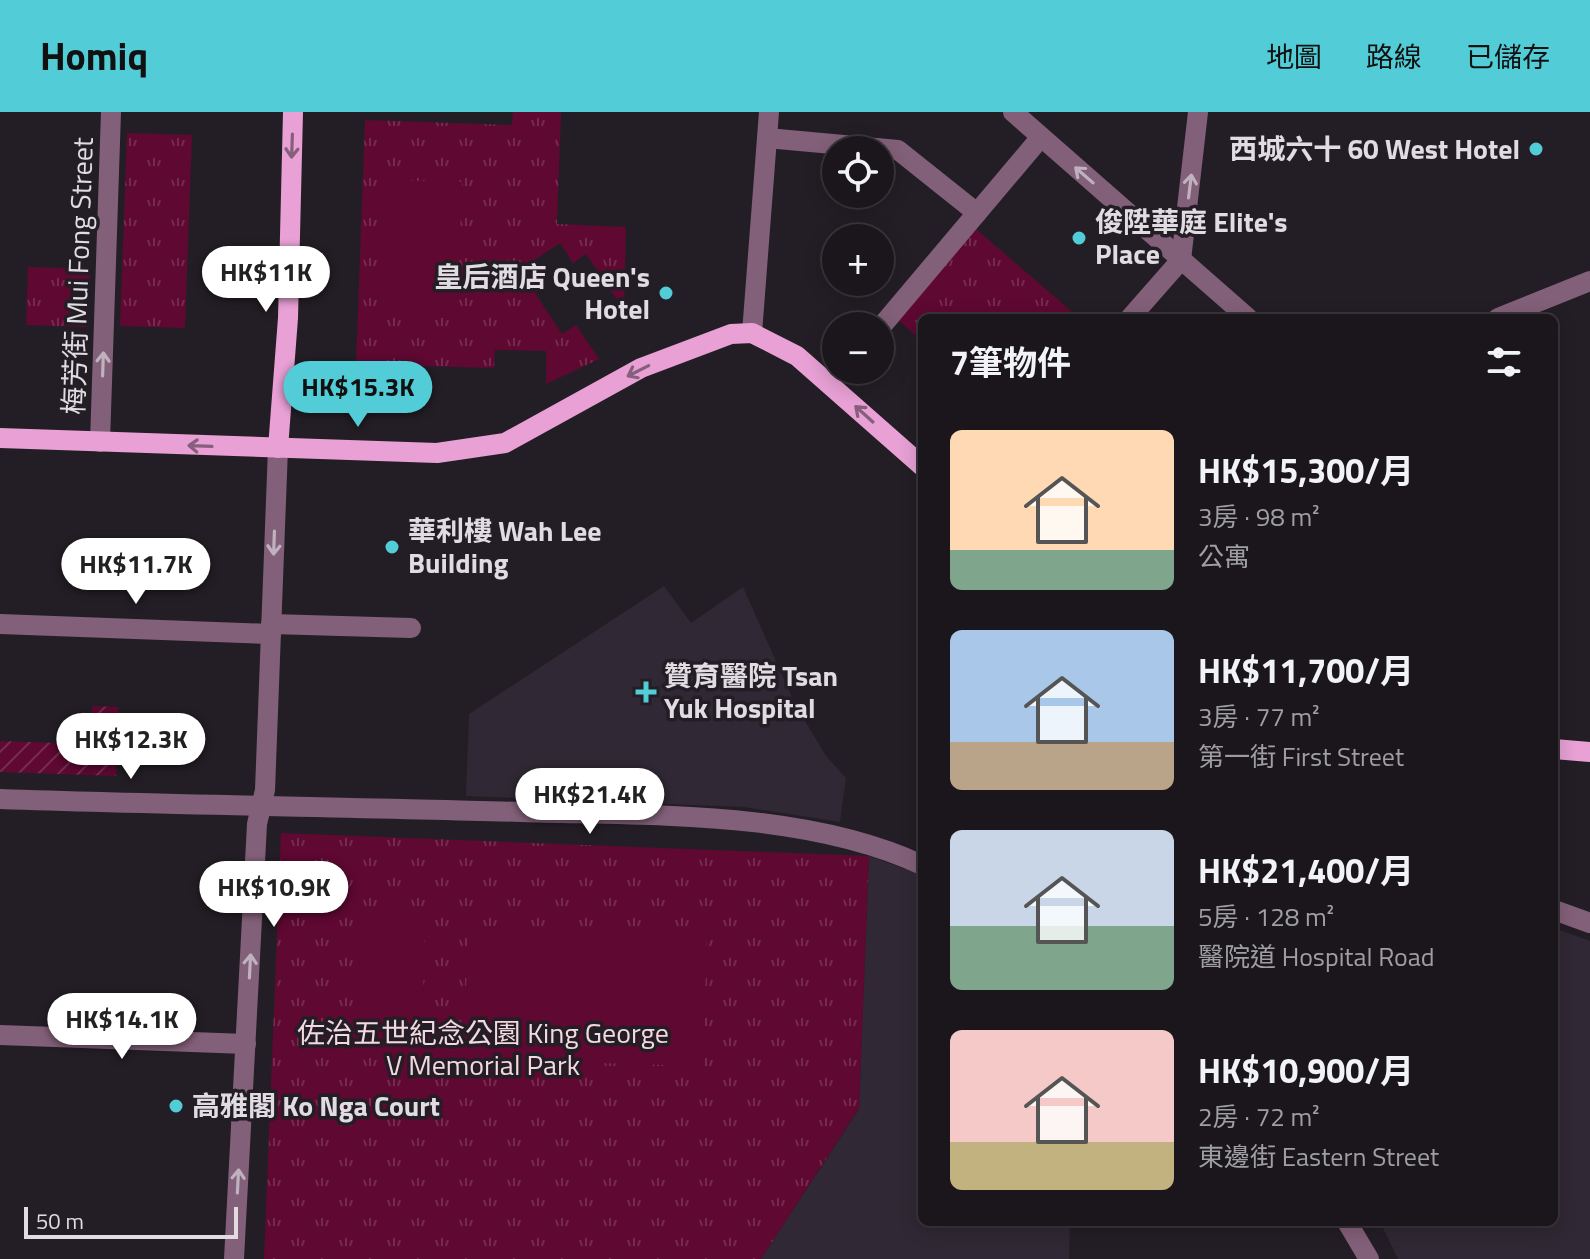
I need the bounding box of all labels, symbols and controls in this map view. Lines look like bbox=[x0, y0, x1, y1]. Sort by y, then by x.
text: Homiq bbox=[40, 27, 148, 85]
text: 地圖 bbox=[1266, 35, 1322, 78]
text: 路線 bbox=[1366, 35, 1422, 78]
text: 已儲存 bbox=[1466, 35, 1550, 78]
place label: 西城六十 60 West Hotel bbox=[1229, 127, 1520, 170]
one-way arrow bbox=[284, 132, 300, 159]
street label: 梅芳街 Mui Fong Street bbox=[51, 136, 104, 415]
map controls bbox=[822, 136, 894, 384]
button: locate bbox=[822, 136, 894, 208]
marker: 西城六十 60 West Hotel bbox=[1527, 140, 1545, 158]
one-way arrow bbox=[1075, 166, 1095, 184]
one-way arrow bbox=[1182, 173, 1197, 200]
place label: 俊陞華庭 Elite's Place bbox=[1095, 200, 1288, 275]
button: + bbox=[822, 224, 894, 296]
marker: 俊陞華庭 Elite's Place bbox=[1070, 229, 1088, 247]
pin: HK$11K bbox=[201, 246, 331, 314]
text: HK$11K bbox=[220, 252, 312, 291]
place label: 皇后酒店 Queen's Hotel bbox=[434, 255, 650, 330]
marker: 皇后酒店 Queen's Hotel bbox=[657, 284, 675, 302]
button: − bbox=[822, 312, 894, 384]
text: 7筆物件 bbox=[950, 336, 1071, 388]
icon: filters bbox=[1482, 340, 1526, 384]
one-way arrow bbox=[95, 351, 111, 378]
pin: HK$15.3K bbox=[275, 361, 441, 429]
one-way arrow bbox=[626, 363, 650, 379]
text: HK$15.3K bbox=[301, 367, 415, 406]
one-way arrow bbox=[854, 405, 874, 423]
one-way arrow bbox=[187, 438, 214, 453]
text: HK$15,300/月 bbox=[1198, 444, 1414, 496]
icon: home bbox=[1014, 462, 1110, 558]
text: 3房 · 98 m² bbox=[1198, 497, 1320, 536]
place label: 華利樓 Wah Lee Building bbox=[408, 509, 602, 584]
one-way arrow bbox=[267, 529, 282, 556]
text: 公寓 bbox=[1198, 537, 1250, 576]
pin: HK$11.7K bbox=[53, 538, 219, 606]
marker: 華利樓 Wah Lee Building bbox=[383, 538, 401, 556]
text: HK$11.7K bbox=[79, 544, 193, 583]
text: HK$11,700/月 bbox=[1198, 644, 1414, 696]
place label: 贊育醫院 Tsan Yuk Hospital bbox=[664, 654, 838, 729]
icon: home bbox=[1014, 662, 1110, 758]
marker: 贊育醫院 Tsan Yuk Hospital bbox=[635, 681, 657, 703]
text: 3房 · 77 m² bbox=[1198, 697, 1320, 736]
pin: HK$12.3K bbox=[48, 713, 214, 781]
text: HK$12.3K bbox=[74, 719, 188, 758]
text: 第一街 First Street bbox=[1198, 737, 1404, 776]
pin: HK$21.4K bbox=[507, 768, 673, 836]
text: HK$21.4K bbox=[533, 774, 647, 813]
text: HK$21,400/月 bbox=[1198, 844, 1414, 896]
pin: HK$10.9K bbox=[191, 861, 357, 929]
icon: home bbox=[1014, 862, 1110, 958]
text: HK$10.9K bbox=[217, 867, 331, 906]
text: 5房 · 128 m² bbox=[1198, 897, 1334, 936]
text: 醫院道 Hospital Road bbox=[1198, 937, 1435, 976]
one-way arrow bbox=[242, 953, 257, 980]
pin: HK$14.1K bbox=[39, 993, 205, 1061]
text: HK$14.1K bbox=[65, 999, 179, 1038]
park label: 佐治五世紀念公園 King George V Memorial Park bbox=[297, 1011, 669, 1086]
text: HK$10,900/月 bbox=[1198, 1044, 1414, 1096]
icon: home bbox=[1014, 1062, 1110, 1158]
place label: 高雅閣 Ko Nga Court bbox=[192, 1084, 440, 1127]
marker: 高雅閣 Ko Nga Court bbox=[167, 1097, 185, 1115]
text: 2房 · 72 m² bbox=[1198, 1097, 1320, 1136]
text: 東邊街 Eastern Street bbox=[1198, 1137, 1439, 1176]
one-way arrow bbox=[230, 1168, 245, 1195]
scale bar bbox=[24, 1203, 238, 1239]
text: 50 m bbox=[36, 1204, 84, 1238]

